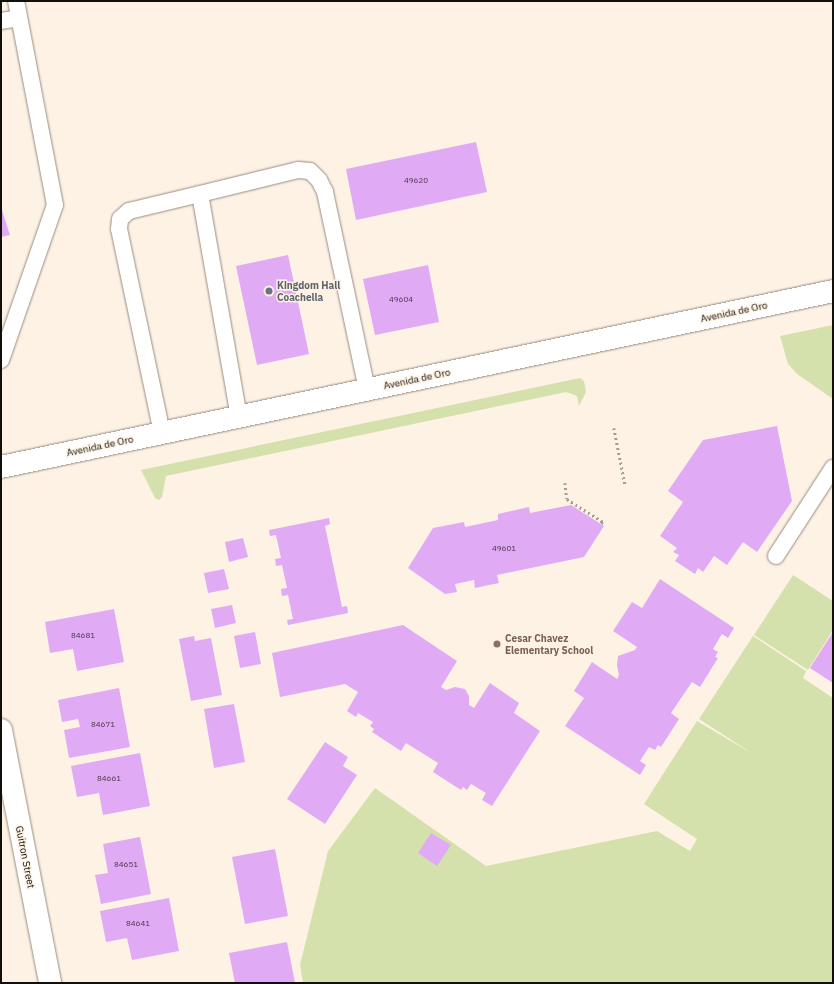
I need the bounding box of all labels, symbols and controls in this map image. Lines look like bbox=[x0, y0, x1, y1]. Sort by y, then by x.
house number: 49620 bbox=[404, 176, 428, 186]
place label: Kingdom Hall Coachella bbox=[277, 279, 340, 302]
marker: Kingdom Hall Coachella bbox=[264, 286, 274, 296]
house number: 49604 bbox=[389, 295, 413, 305]
street label: Avenida de Oro bbox=[699, 299, 769, 325]
street label: Avenida de Oro bbox=[382, 366, 452, 392]
street label: Avenida de Oro bbox=[65, 433, 135, 459]
house number: 49601 bbox=[492, 544, 516, 554]
house number: 84681 bbox=[71, 631, 95, 641]
place label: Cesar Chavez Elementary School bbox=[505, 632, 593, 656]
marker: Cesar Chavez Elementary School bbox=[492, 639, 502, 649]
house number: 84671 bbox=[91, 720, 115, 730]
house number: 84661 bbox=[97, 774, 121, 784]
street label: Guitron Street bbox=[13, 825, 37, 889]
house number: 84651 bbox=[114, 860, 138, 870]
house number: 84641 bbox=[126, 919, 150, 929]

